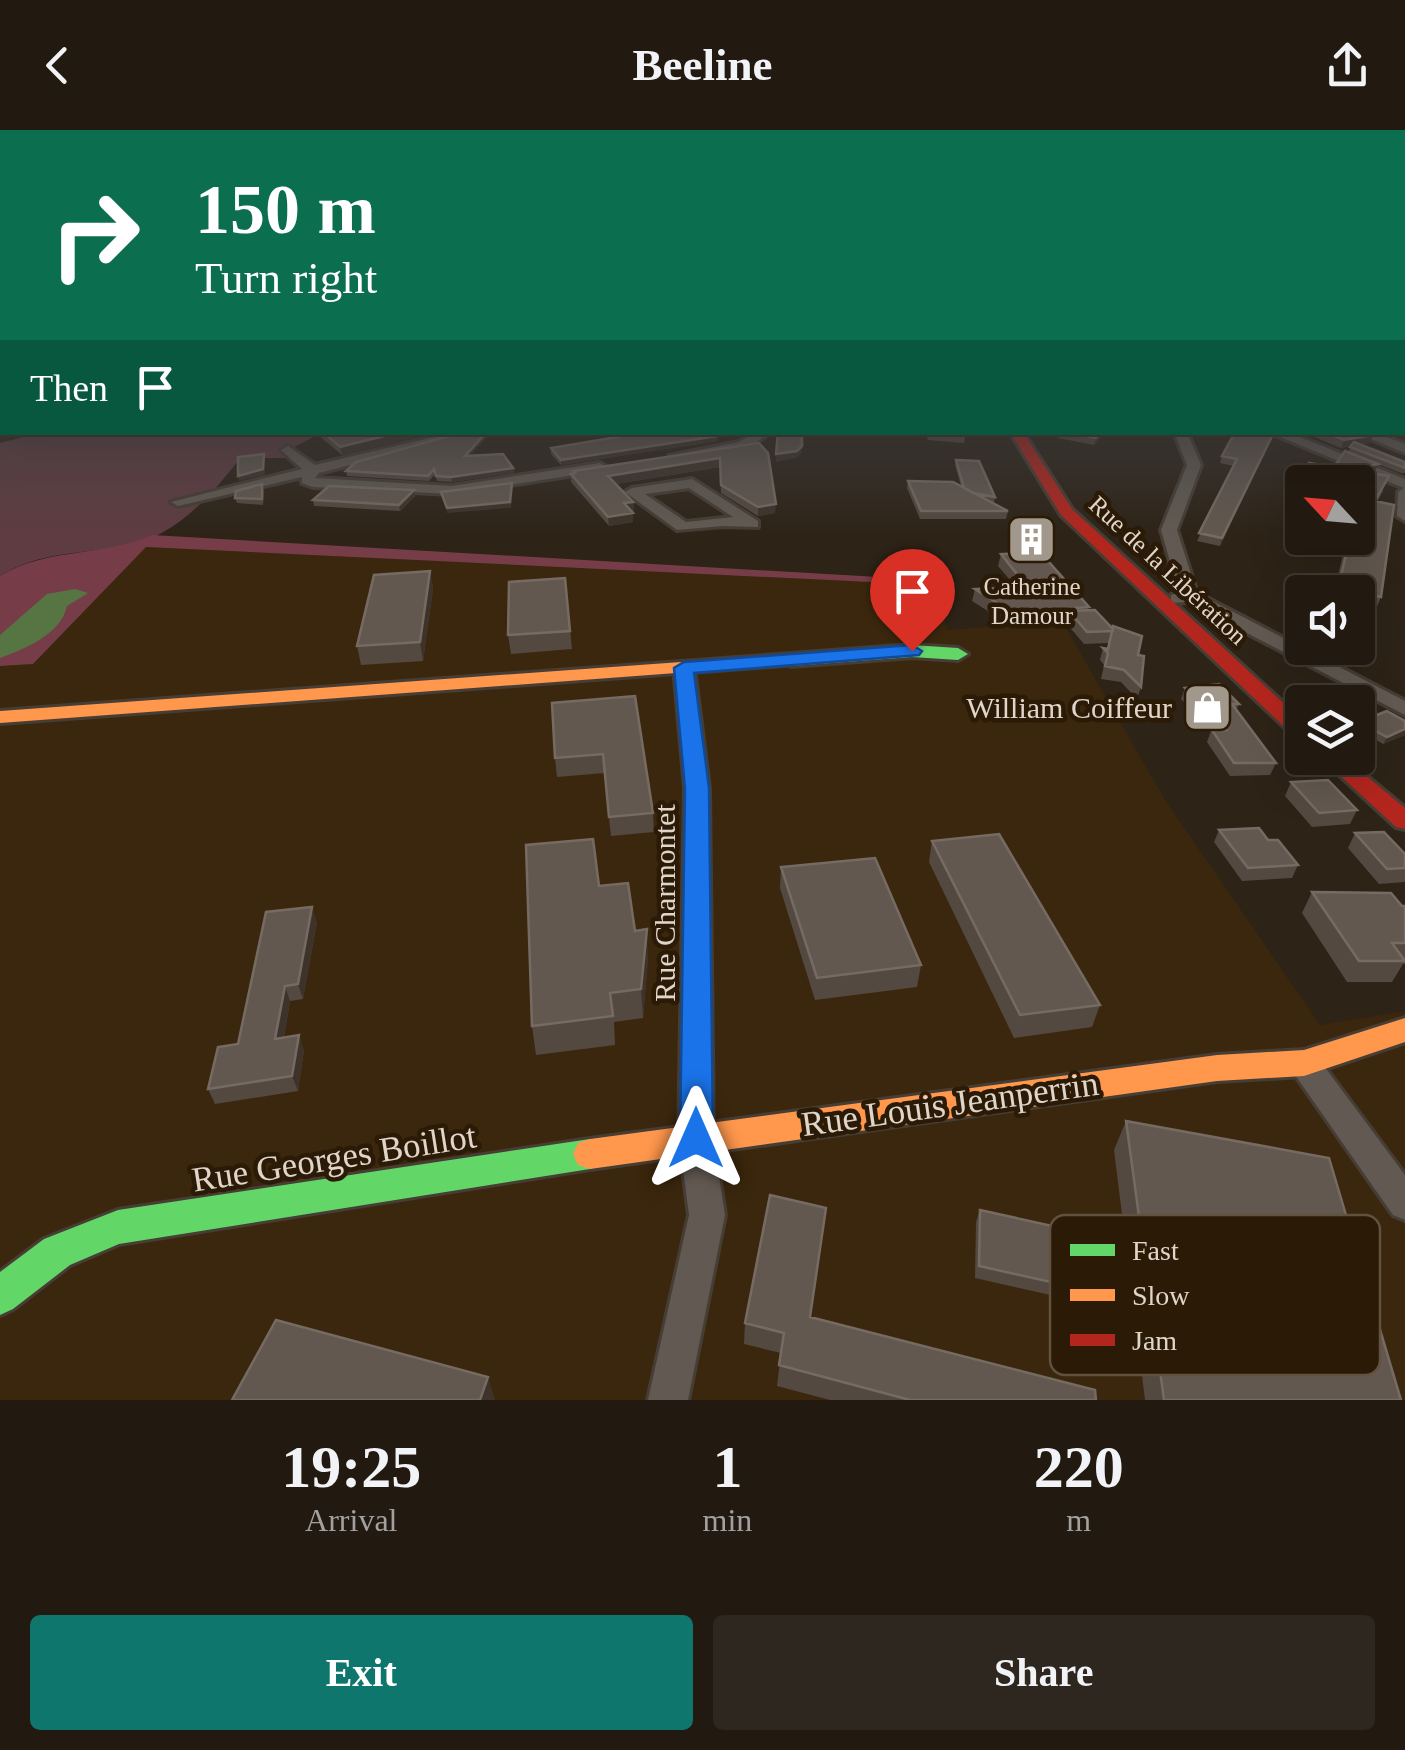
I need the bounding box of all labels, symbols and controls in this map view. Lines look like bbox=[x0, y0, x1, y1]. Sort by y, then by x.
icon: back bbox=[30, 38, 85, 93]
icon: share bbox=[1320, 38, 1375, 93]
text: Beeline bbox=[633, 40, 772, 90]
icon: right bbox=[30, 170, 160, 300]
text: 150 m bbox=[195, 171, 376, 248]
text: Turn right bbox=[195, 253, 377, 303]
icon: arrive bbox=[128, 360, 183, 415]
text: Then bbox=[30, 367, 108, 409]
north arrow bbox=[1285, 465, 1375, 555]
map controls bbox=[1285, 465, 1375, 775]
street label: Rue de la Libération bbox=[1084, 490, 1252, 650]
building icon: Catherine Damour bbox=[1006, 514, 1058, 566]
pin bbox=[870, 549, 955, 652]
icon: arrive bbox=[885, 564, 940, 619]
place label: Catherine Damour bbox=[983, 573, 1081, 629]
button: sound bbox=[1285, 575, 1375, 665]
shop icon: William Coiffeur bbox=[1181, 681, 1233, 733]
button: layers bbox=[1285, 685, 1375, 775]
place label: William Coiffeur bbox=[966, 691, 1172, 724]
street label: Rue Charmontet bbox=[648, 804, 681, 1002]
street label: Rue Louis Jeanperrin bbox=[799, 1064, 1101, 1144]
position arrow bbox=[644, 1086, 748, 1190]
street label: Rue Georges Boillot bbox=[189, 1116, 479, 1200]
legend bbox=[1050, 1215, 1380, 1375]
text: Fast bbox=[1132, 1235, 1179, 1266]
text: Slow bbox=[1132, 1280, 1190, 1311]
text: Jam bbox=[1132, 1325, 1177, 1356]
text: 19:25 bbox=[281, 1434, 421, 1500]
text: 1 bbox=[712, 1434, 742, 1500]
text: 220 bbox=[1034, 1434, 1124, 1500]
text: Arrival bbox=[305, 1502, 397, 1538]
text: min bbox=[703, 1502, 752, 1538]
text: m bbox=[1066, 1502, 1091, 1538]
button: Exit bbox=[30, 1615, 693, 1730]
button: Share bbox=[713, 1615, 1375, 1730]

